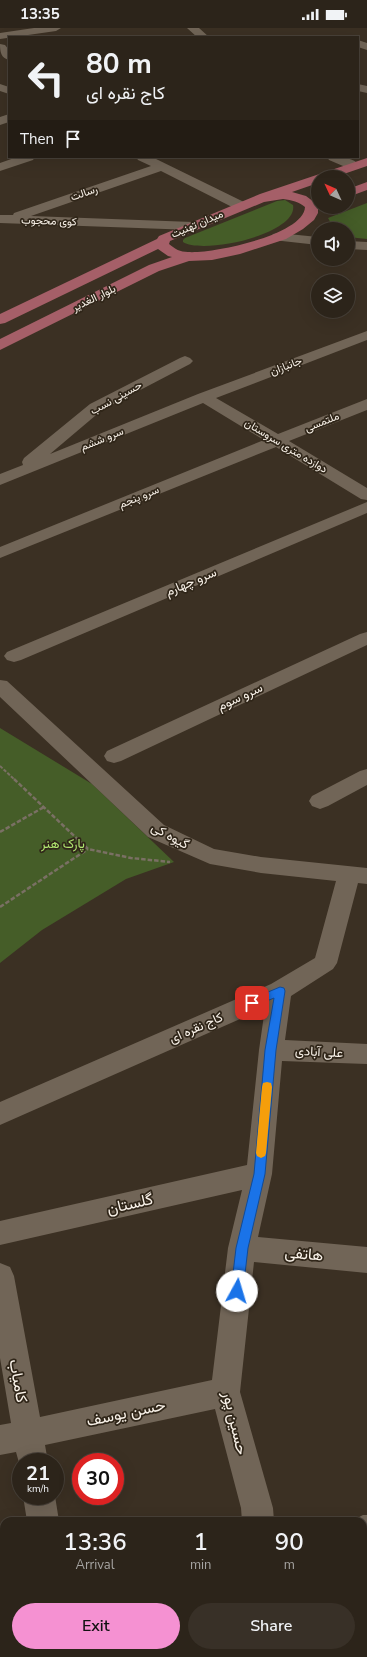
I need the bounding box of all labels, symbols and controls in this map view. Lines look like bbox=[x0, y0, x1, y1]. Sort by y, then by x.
text: 13:35 bbox=[20, 4, 60, 24]
text: 80 m bbox=[86, 45, 152, 83]
icon: left bbox=[20, 52, 72, 104]
text: کاج نقره ای bbox=[86, 81, 165, 105]
icon: arrive bbox=[62, 128, 84, 150]
text: Then bbox=[20, 129, 54, 149]
north arrow bbox=[311, 170, 355, 214]
map controls bbox=[311, 170, 355, 318]
street label: رسالت bbox=[68, 181, 100, 205]
street label: میدان تهنیت bbox=[169, 206, 225, 242]
street label: کوی محجوب bbox=[21, 213, 77, 229]
button: sound bbox=[311, 222, 355, 266]
button: layers bbox=[311, 274, 355, 318]
street label: بلوار الغدیر bbox=[69, 281, 118, 315]
street label: جانبازان bbox=[268, 353, 304, 379]
street label: حسینی نسب bbox=[87, 378, 145, 418]
street label: ملتمسی bbox=[302, 408, 342, 436]
street label: دوازده متری سروستان bbox=[242, 415, 330, 477]
street label: سرو ششم bbox=[78, 423, 126, 454]
street label: سرو پنجم bbox=[117, 482, 162, 512]
street label: سرو چهارم bbox=[163, 563, 219, 601]
street label: سرو سوم bbox=[214, 679, 266, 715]
street label: گیوه کی bbox=[148, 818, 192, 854]
park label: پارک هنر bbox=[40, 835, 85, 853]
pin bbox=[235, 986, 269, 1020]
icon: arrive bbox=[241, 992, 263, 1014]
street label: کاج نقره ای bbox=[166, 1008, 226, 1048]
street label: علی آبادی bbox=[294, 1042, 344, 1062]
street label: گلستان bbox=[105, 1188, 155, 1220]
street label: هاتفی bbox=[284, 1241, 324, 1267]
position arrow bbox=[216, 1270, 258, 1312]
street label: کامیاب bbox=[3, 1358, 33, 1404]
street label: حسین پور bbox=[217, 1388, 253, 1457]
street label: حسن یوسف bbox=[84, 1394, 168, 1432]
speed limit sign: 30 bbox=[72, 1453, 124, 1505]
text: 21 bbox=[26, 1460, 50, 1487]
text: km/h bbox=[27, 1482, 49, 1496]
text: 13:36 bbox=[63, 1526, 127, 1558]
text: 1 bbox=[194, 1526, 208, 1558]
text: 90 bbox=[275, 1526, 304, 1558]
text: Arrival bbox=[75, 1556, 115, 1574]
text: min bbox=[190, 1556, 211, 1574]
text: m bbox=[284, 1556, 295, 1574]
button: Exit bbox=[12, 1603, 180, 1649]
button: Share bbox=[188, 1603, 355, 1649]

